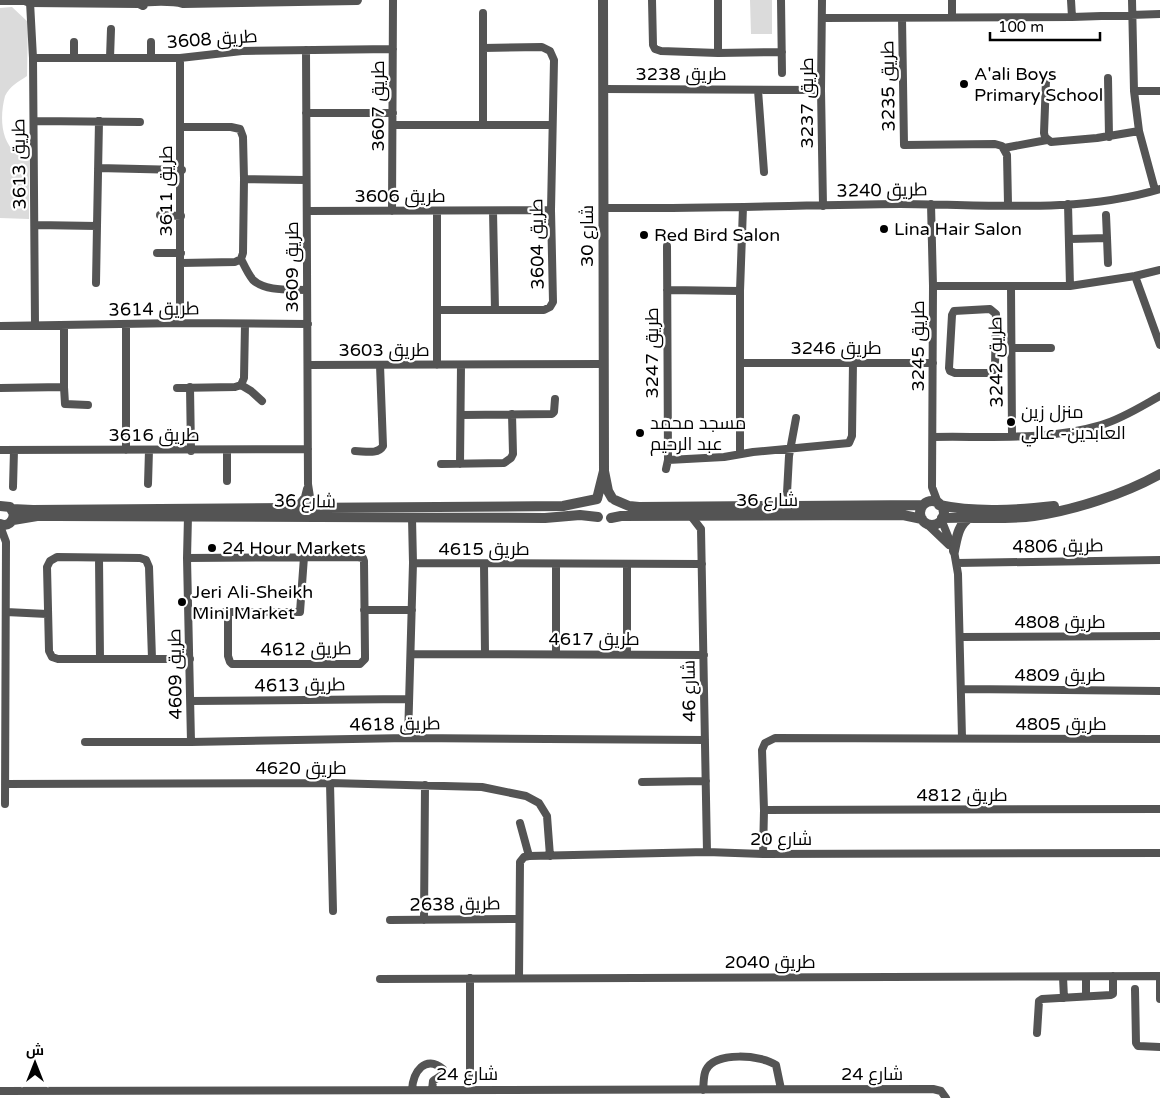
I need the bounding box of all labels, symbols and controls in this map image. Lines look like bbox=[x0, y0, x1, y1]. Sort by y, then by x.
scale bar bbox=[990, 10, 1100, 42]
text: 100 m bbox=[998, 18, 1044, 36]
street label: طريق 3608 bbox=[166, 25, 258, 54]
street label: طريق 3235 bbox=[876, 40, 901, 132]
street label: طريق 3237 bbox=[796, 57, 819, 149]
street label: طريق 3607 bbox=[367, 60, 390, 152]
street label: طريق 3238 bbox=[635, 63, 727, 86]
place label: A'ali Boys Primary School bbox=[974, 63, 1103, 106]
marker: A'ali Boys Primary School bbox=[958, 78, 970, 90]
street label: طريق 3613 bbox=[7, 118, 32, 210]
street label: طريق 3611 bbox=[155, 145, 178, 237]
street label: طريق 3240 bbox=[836, 178, 928, 203]
street label: طريق 3606 bbox=[354, 185, 446, 208]
street label: طريق 3604 bbox=[525, 198, 550, 290]
street label: شارع 30 bbox=[576, 205, 599, 267]
place label: Lina Hair Salon bbox=[894, 218, 1022, 240]
street label: طريق 3609 bbox=[281, 221, 304, 313]
marker: Lina Hair Salon bbox=[878, 223, 890, 235]
place label: Red Bird Salon bbox=[654, 224, 780, 246]
marker: Red Bird Salon bbox=[638, 229, 650, 241]
street label: طريق 3614 bbox=[108, 297, 200, 322]
street label: طريق 3245 bbox=[907, 300, 930, 392]
street label: طريق 3247 bbox=[641, 307, 664, 399]
street label: طريق 3242 bbox=[984, 316, 1009, 408]
street label: طريق 3246 bbox=[790, 337, 882, 360]
street label: طريق 3603 bbox=[338, 339, 430, 362]
place label: منزل زين العابدين- عالي bbox=[1021, 401, 1126, 447]
place label: مسجد محمد عبد الرحيم bbox=[650, 412, 746, 456]
marker: منزل زين العابدين- عالي bbox=[1005, 416, 1017, 428]
street label: طريق 3616 bbox=[108, 424, 200, 447]
marker: مسجد محمد عبد الرحيم bbox=[634, 427, 646, 439]
street label: شارع 36 bbox=[274, 489, 336, 514]
street label: شارع 36 bbox=[736, 489, 798, 512]
street label: طريق 4806 bbox=[1012, 534, 1104, 559]
place label: 24 Hour Markets bbox=[222, 537, 366, 559]
street label: طريق 4615 bbox=[438, 538, 530, 561]
marker: 24 Hour Markets bbox=[206, 542, 218, 554]
place label: Jeri Ali-Sheikh Mini Market bbox=[192, 581, 313, 624]
marker: Jeri Ali-Sheikh Mini Market bbox=[176, 596, 188, 608]
street label: طريق 4808 bbox=[1014, 611, 1106, 634]
street label: طريق 4609 bbox=[163, 628, 188, 720]
street label: طريق 4617 bbox=[548, 628, 640, 651]
street label: طريق 4612 bbox=[260, 637, 352, 662]
street label: شارع 46 bbox=[677, 660, 702, 722]
street label: طريق 4809 bbox=[1014, 664, 1106, 687]
street label: طريق 4613 bbox=[254, 673, 346, 698]
street label: طريق 4618 bbox=[349, 712, 441, 737]
street label: طريق 4805 bbox=[1015, 713, 1107, 736]
street label: طريق 4620 bbox=[255, 757, 347, 780]
street label: طريق 4812 bbox=[916, 784, 1008, 807]
street label: شارع 20 bbox=[750, 828, 812, 851]
street label: طريق 2638 bbox=[409, 892, 501, 917]
street label: طريق 2040 bbox=[724, 951, 816, 974]
north arrow bbox=[10, 1038, 60, 1088]
text: ش bbox=[26, 1042, 44, 1059]
street label: شارع 24 bbox=[436, 1063, 498, 1086]
street label: شارع 24 bbox=[841, 1063, 903, 1086]

